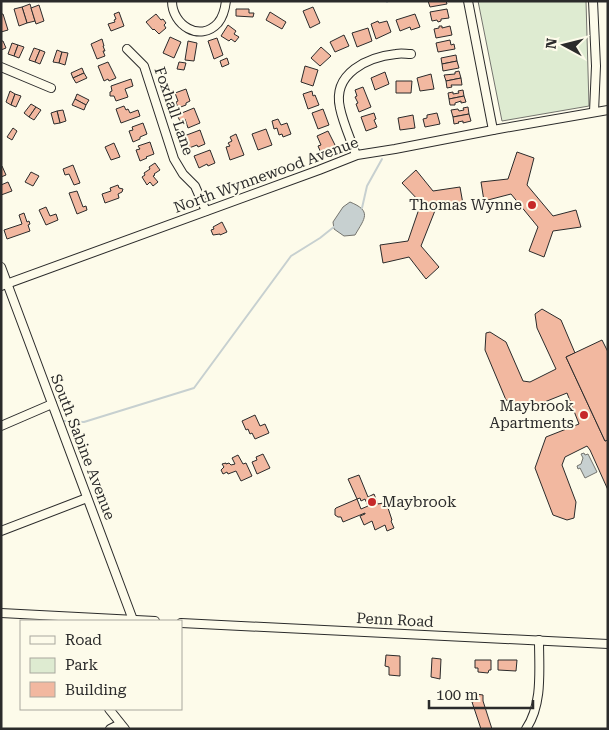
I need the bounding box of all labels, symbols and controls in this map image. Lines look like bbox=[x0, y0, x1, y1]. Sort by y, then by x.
north arrow bbox=[539, 20, 589, 70]
text: N bbox=[542, 37, 560, 50]
street label: Foxhall Lane bbox=[150, 64, 198, 158]
street label: North Wynnewood Avenue bbox=[171, 133, 361, 217]
place label: Thomas Wynne bbox=[409, 196, 522, 214]
marker: Thomas Wynne bbox=[526, 199, 538, 211]
street label: South Sabine Avenue bbox=[47, 372, 119, 522]
place label: Maybrook Apartments bbox=[490, 397, 574, 432]
marker: Maybrook Apartments bbox=[578, 409, 590, 421]
place label: Maybrook bbox=[382, 493, 457, 511]
marker: Maybrook bbox=[366, 496, 378, 508]
street label: Penn Road bbox=[356, 609, 435, 631]
legend bbox=[20, 620, 182, 710]
text: Road bbox=[65, 631, 102, 649]
text: Park bbox=[65, 656, 99, 674]
scale bar bbox=[429, 678, 533, 710]
text: Building bbox=[65, 681, 127, 699]
text: 100 m bbox=[436, 686, 479, 704]

